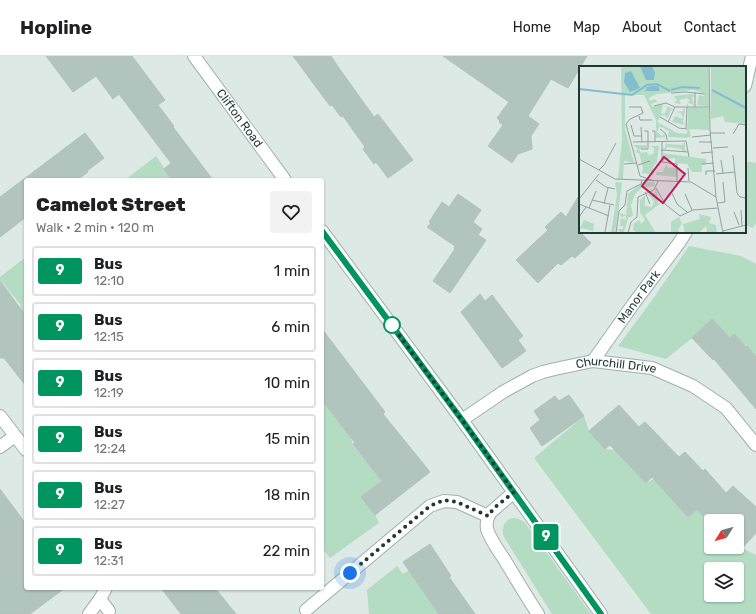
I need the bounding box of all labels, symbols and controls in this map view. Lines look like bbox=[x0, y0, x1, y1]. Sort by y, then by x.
text: Hopline bbox=[20, 16, 92, 39]
text: Home bbox=[513, 19, 551, 36]
text: Map bbox=[573, 19, 600, 36]
text: About bbox=[622, 19, 662, 36]
text: Contact bbox=[684, 19, 736, 36]
inset map bbox=[579, 66, 746, 233]
street label: Clifton Road bbox=[214, 86, 266, 150]
button: heart bbox=[270, 191, 312, 233]
text: Camelot Street bbox=[36, 193, 186, 216]
text: Walk · 2 min · 120 m bbox=[36, 220, 154, 235]
text: Bus bbox=[94, 255, 122, 273]
text: 9 bbox=[56, 262, 64, 279]
text: 1 min bbox=[274, 262, 310, 280]
street label: Manor Park bbox=[615, 267, 664, 326]
text: 12:10 bbox=[94, 273, 124, 288]
text: Bus bbox=[94, 311, 122, 329]
unlabelled marker bbox=[383, 316, 401, 334]
text: 9 bbox=[56, 318, 64, 335]
text: 6 min bbox=[271, 318, 310, 336]
text: 12:15 bbox=[94, 329, 124, 344]
street label: Churchill Drive bbox=[574, 354, 659, 376]
text: Bus bbox=[94, 367, 122, 385]
text: 9 bbox=[56, 374, 64, 391]
text: 10 min bbox=[264, 374, 310, 392]
text: 12:19 bbox=[94, 385, 124, 400]
text: Bus bbox=[94, 423, 122, 441]
text: 9 bbox=[56, 430, 64, 447]
text: 15 min bbox=[265, 430, 310, 448]
text: 12:24 bbox=[94, 441, 126, 456]
text: Bus bbox=[94, 479, 122, 497]
text: 9 bbox=[56, 486, 64, 503]
text: 18 min bbox=[264, 486, 310, 504]
text: 12:27 bbox=[94, 497, 125, 512]
north arrow bbox=[704, 514, 744, 554]
map controls bbox=[704, 514, 744, 602]
line badge: 9 bbox=[533, 524, 559, 550]
text: 9 bbox=[542, 528, 550, 545]
text: Bus bbox=[94, 535, 122, 553]
text: 9 bbox=[56, 542, 64, 559]
text: 22 min bbox=[263, 542, 310, 560]
text: 12:31 bbox=[94, 553, 124, 568]
button: layers bbox=[704, 562, 744, 602]
your location bbox=[340, 563, 360, 583]

